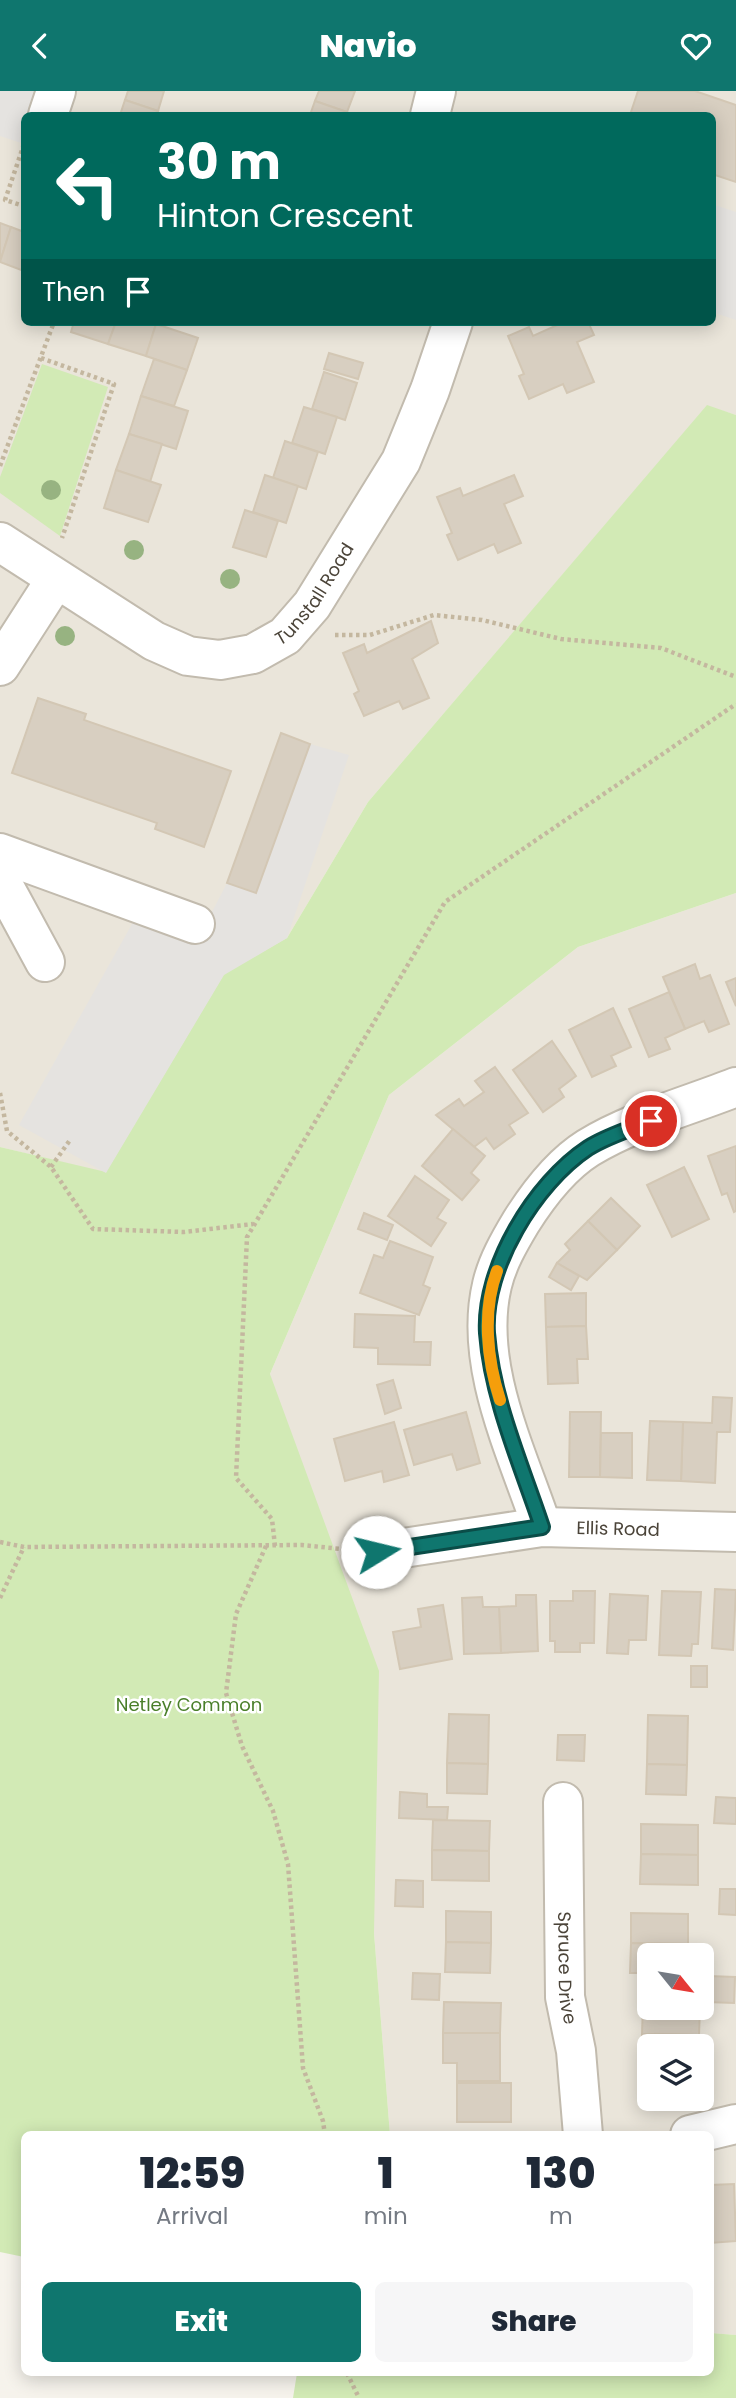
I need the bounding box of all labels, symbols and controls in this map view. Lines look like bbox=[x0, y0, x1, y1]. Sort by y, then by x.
text: Navio bbox=[319, 23, 417, 68]
icon: back bbox=[21, 27, 59, 65]
icon: heart bbox=[677, 27, 715, 65]
text: 30 m bbox=[157, 128, 281, 196]
icon: left bbox=[42, 140, 133, 231]
text: Hinton Crescent bbox=[157, 193, 413, 238]
icon: arrive bbox=[119, 273, 157, 311]
text: Then bbox=[42, 274, 105, 310]
street label: Tunstall Road bbox=[270, 538, 359, 651]
pin bbox=[621, 1091, 681, 1151]
icon: arrive bbox=[632, 1102, 670, 1140]
position arrow bbox=[340, 1515, 414, 1589]
street label: Ellis Road bbox=[576, 1515, 660, 1542]
park label: Netley Common bbox=[116, 1692, 262, 1717]
street label: Spruce Drive bbox=[552, 1911, 583, 2026]
north arrow bbox=[637, 1943, 714, 2019]
map controls bbox=[637, 1943, 714, 2111]
button: layers bbox=[637, 2034, 714, 2111]
text: 12:59 bbox=[139, 2144, 245, 2203]
text: 1 bbox=[378, 2144, 394, 2203]
text: 130 bbox=[526, 2144, 596, 2203]
text: Arrival bbox=[156, 2200, 229, 2232]
text: min bbox=[364, 2200, 408, 2232]
text: m bbox=[549, 2200, 573, 2232]
button: Exit bbox=[42, 2282, 361, 2362]
button: Share bbox=[375, 2282, 693, 2362]

